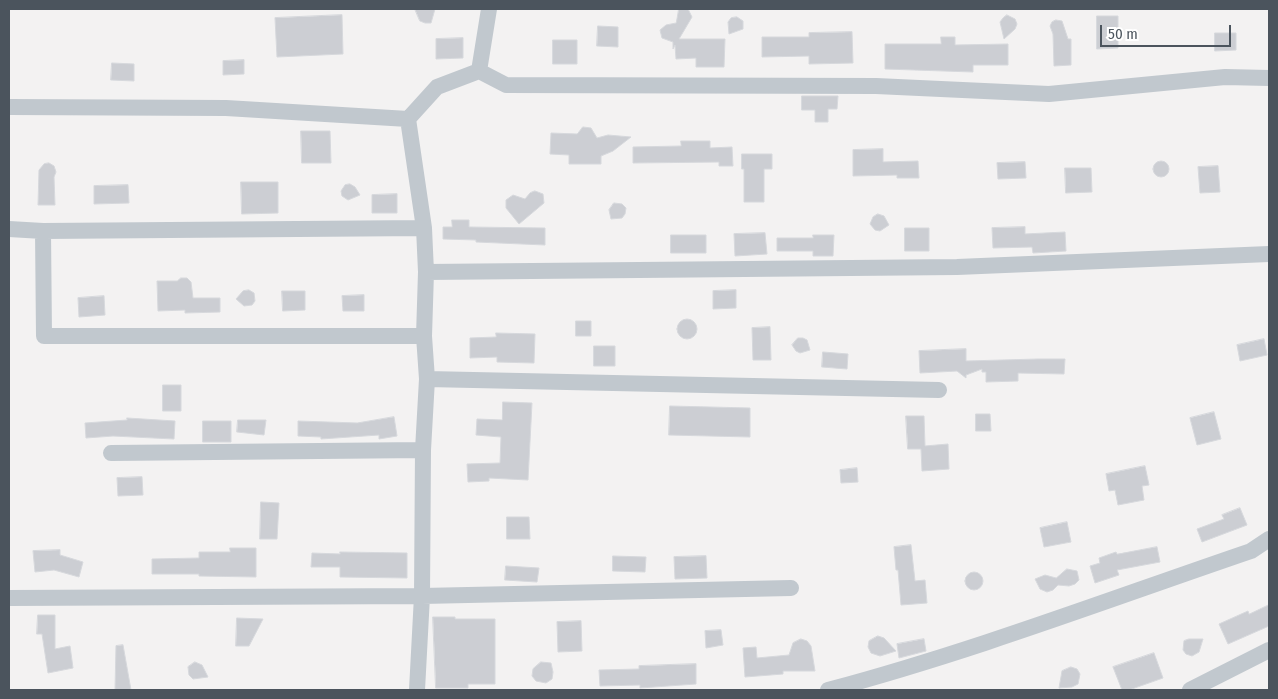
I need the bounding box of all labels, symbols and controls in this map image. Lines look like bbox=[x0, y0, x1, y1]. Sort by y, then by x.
scale bar bbox=[1103, 15, 1234, 47]
text: 50 m bbox=[1108, 25, 1138, 43]

